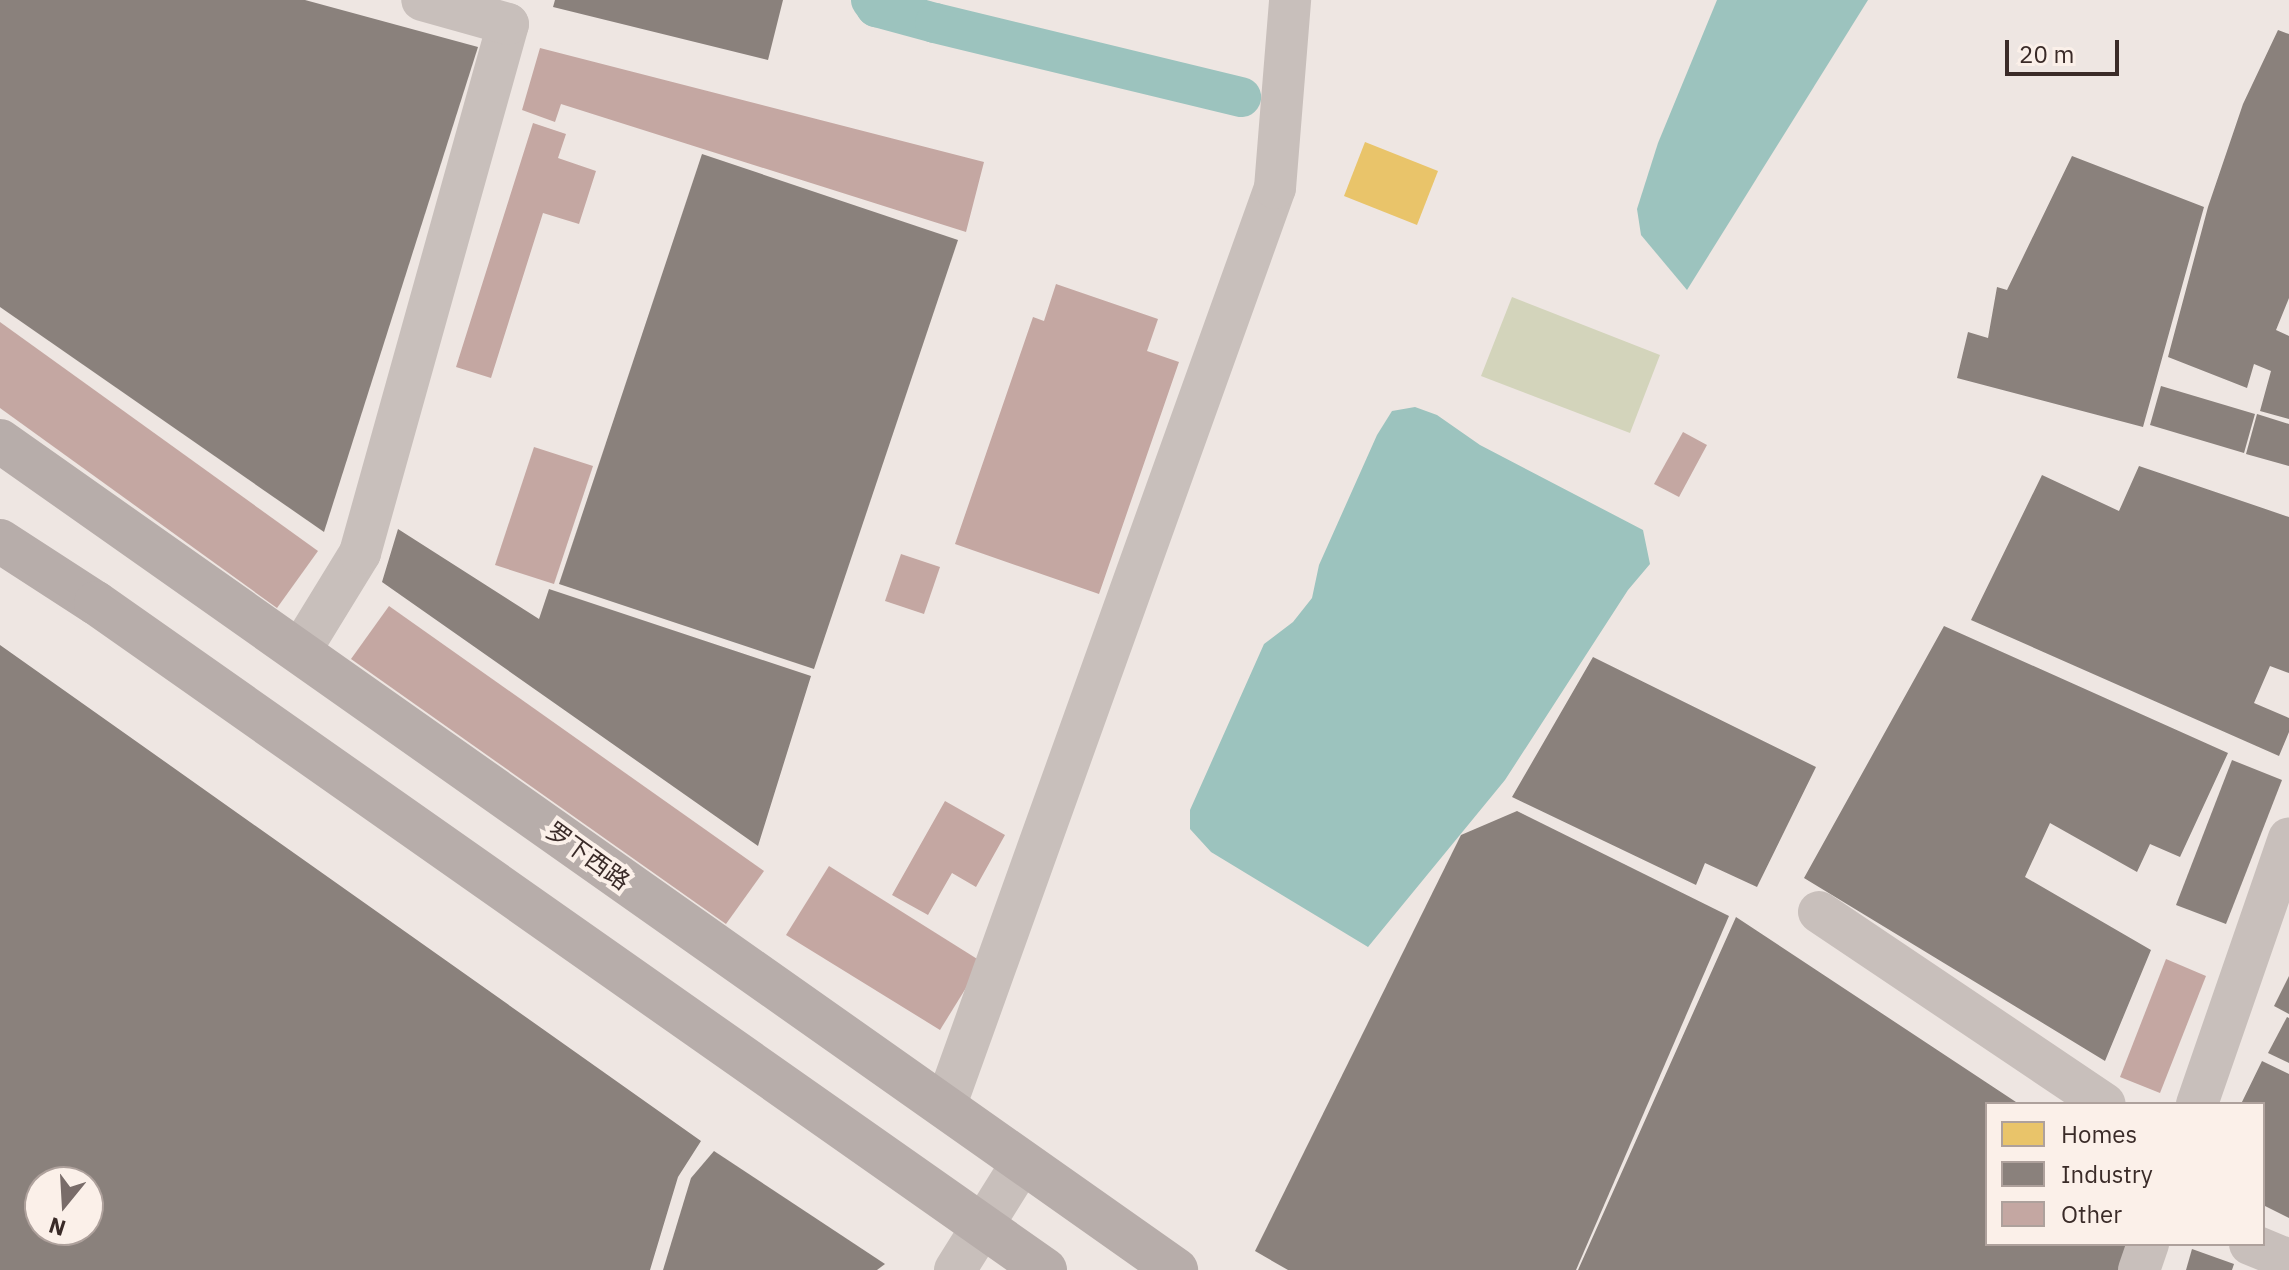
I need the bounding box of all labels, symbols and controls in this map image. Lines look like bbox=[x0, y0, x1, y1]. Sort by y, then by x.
scale bar bbox=[2009, 24, 2123, 74]
text: 20 m bbox=[2019, 38, 2074, 70]
street label: 罗下西路 bbox=[541, 816, 635, 896]
legend bbox=[1985, 1102, 2265, 1246]
text: Homes bbox=[2061, 1118, 2137, 1150]
text: Industry bbox=[2061, 1158, 2153, 1190]
north arrow bbox=[24, 1166, 104, 1246]
text: Other bbox=[2061, 1198, 2122, 1230]
text: N bbox=[45, 1211, 69, 1244]

